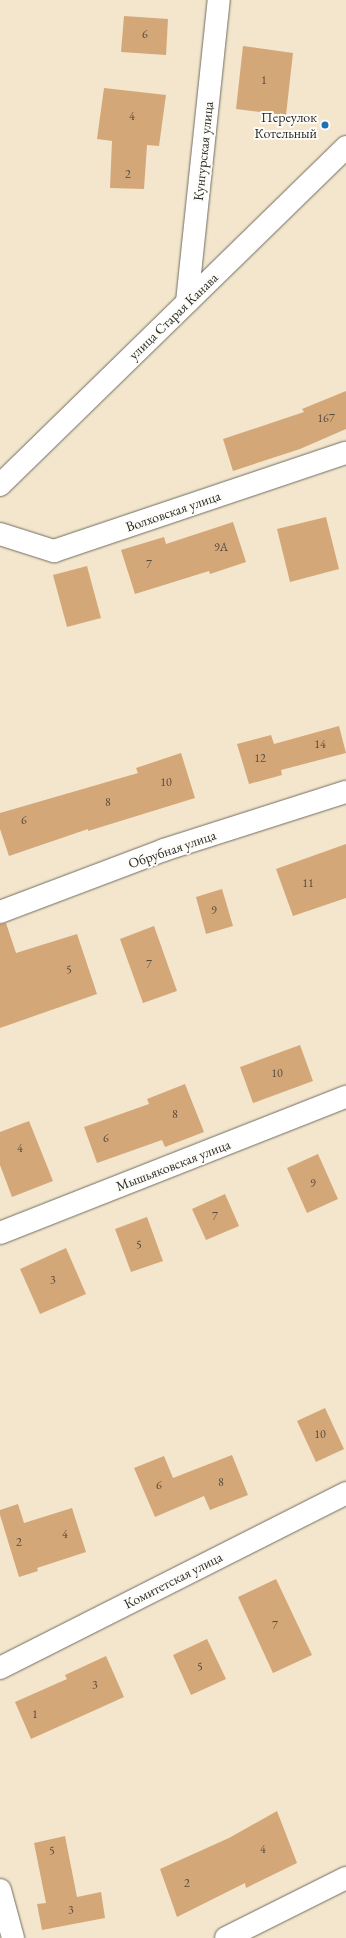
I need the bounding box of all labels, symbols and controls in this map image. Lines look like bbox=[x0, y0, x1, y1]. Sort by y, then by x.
house number: 6 bbox=[142, 28, 148, 42]
house number: 1 bbox=[261, 74, 267, 88]
street label: Кунгурская улица bbox=[189, 101, 217, 201]
place label: Переулок Котельный bbox=[254, 109, 317, 142]
house number: 4 bbox=[129, 110, 135, 124]
marker: Переулок Котельный bbox=[320, 120, 330, 130]
house number: 2 bbox=[125, 168, 131, 182]
street label: улица Старая Канава bbox=[125, 269, 221, 363]
house number: 167 bbox=[317, 412, 335, 426]
street label: Волховская улица bbox=[123, 487, 223, 535]
house number: 9А bbox=[214, 541, 228, 555]
house number: 7 bbox=[146, 558, 152, 572]
house number: 14 bbox=[314, 738, 326, 752]
house number: 12 bbox=[254, 752, 266, 766]
house number: 10 bbox=[160, 776, 172, 790]
house number: 8 bbox=[105, 796, 111, 810]
house number: 6 bbox=[21, 814, 27, 828]
street label: Обрубная улица bbox=[126, 826, 218, 872]
house number: 11 bbox=[302, 877, 314, 891]
house number: 9 bbox=[211, 904, 217, 918]
house number: 7 bbox=[146, 958, 152, 972]
house number: 5 bbox=[66, 963, 72, 977]
house number: 10 bbox=[271, 1067, 283, 1081]
house number: 8 bbox=[172, 1108, 178, 1122]
house number: 6 bbox=[103, 1132, 109, 1146]
street label: Мышьяковская улица bbox=[113, 1135, 233, 1195]
house number: 4 bbox=[17, 1142, 23, 1156]
house number: 9 bbox=[310, 1177, 316, 1191]
house number: 7 bbox=[212, 1210, 218, 1224]
house number: 5 bbox=[136, 1238, 142, 1252]
house number: 3 bbox=[50, 1274, 56, 1288]
house number: 10 bbox=[314, 1428, 326, 1442]
house number: 8 bbox=[218, 1476, 224, 1490]
house number: 6 bbox=[156, 1479, 162, 1493]
house number: 4 bbox=[62, 1528, 68, 1542]
house number: 2 bbox=[16, 1536, 22, 1550]
street label: Комитетская улица bbox=[121, 1548, 225, 1612]
house number: 7 bbox=[272, 1619, 278, 1633]
house number: 5 bbox=[197, 1660, 203, 1674]
house number: 3 bbox=[92, 1679, 98, 1693]
house number: 1 bbox=[32, 1708, 38, 1722]
house number: 4 bbox=[260, 1843, 266, 1857]
house number: 5 bbox=[49, 1844, 55, 1858]
house number: 2 bbox=[184, 1877, 190, 1891]
house number: 3 bbox=[68, 1904, 74, 1918]

